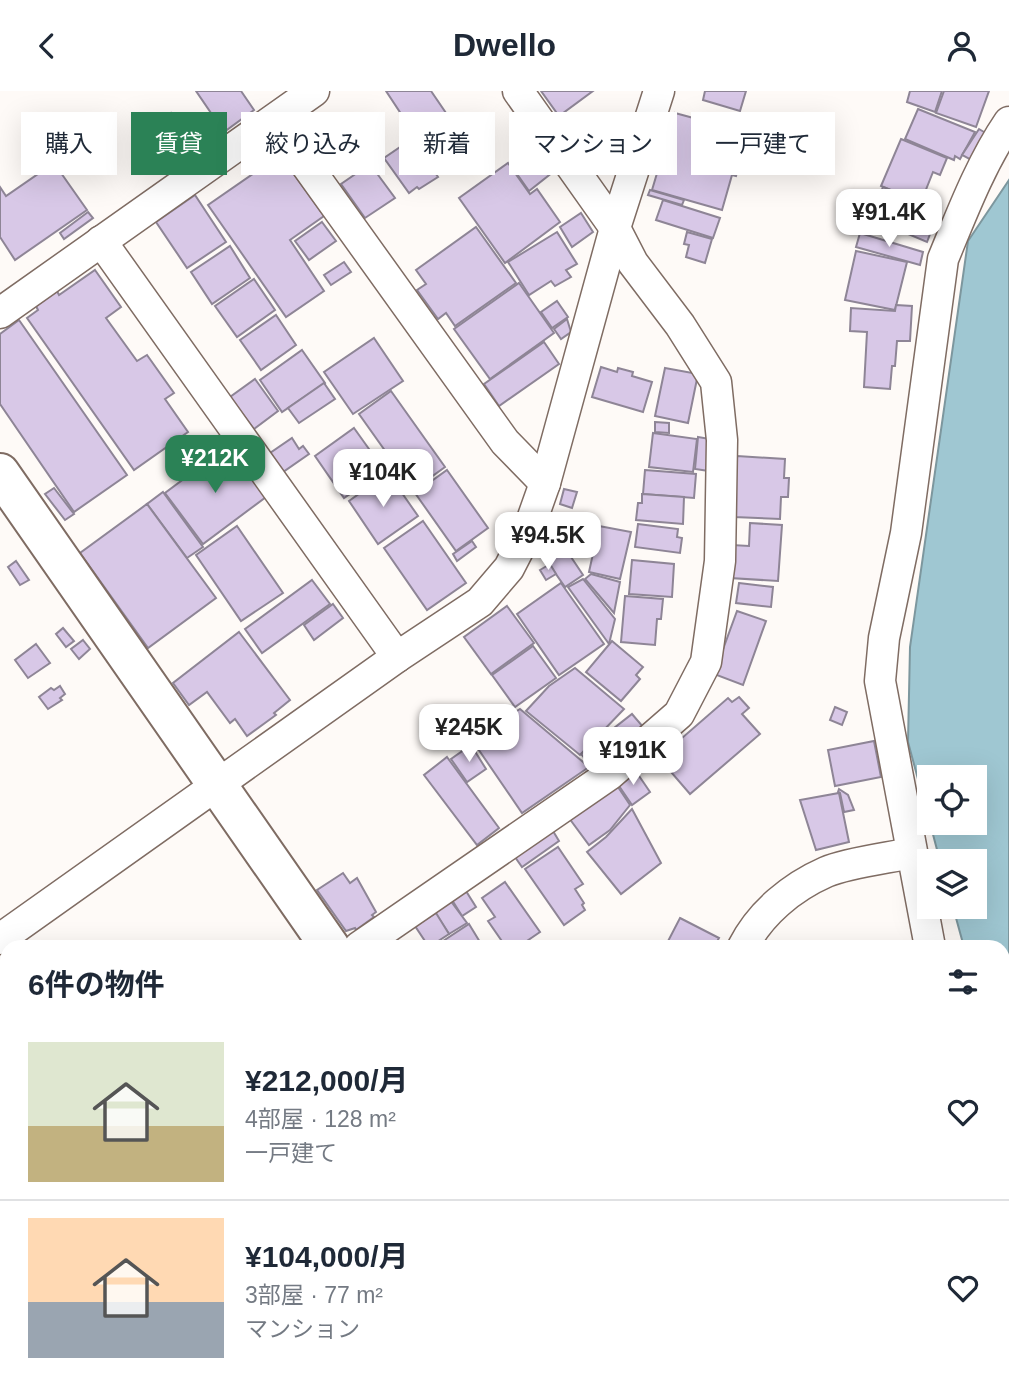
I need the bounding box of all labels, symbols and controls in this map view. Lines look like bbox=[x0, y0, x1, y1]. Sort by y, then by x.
icon: back bbox=[28, 27, 66, 65]
text: Dwello bbox=[453, 27, 556, 63]
icon: person bbox=[943, 27, 981, 65]
chip: 購入 bbox=[21, 112, 117, 175]
chip: 賃貸 bbox=[131, 112, 227, 175]
chip: 絞り込み bbox=[241, 112, 385, 175]
chip: 新着 bbox=[399, 112, 495, 175]
chip: マンション bbox=[509, 112, 677, 175]
chip: 一戸建て bbox=[691, 112, 835, 175]
pin: ¥91.4K bbox=[832, 190, 946, 249]
text: ¥91.4K bbox=[852, 199, 926, 225]
pin: ¥212K bbox=[166, 435, 264, 495]
text: ¥212K bbox=[181, 445, 249, 471]
pin: ¥104K bbox=[334, 449, 432, 509]
text: ¥104K bbox=[349, 459, 417, 485]
pin: ¥94.5K bbox=[491, 512, 605, 572]
text: ¥94.5K bbox=[511, 522, 585, 548]
pin: ¥245K bbox=[420, 705, 518, 764]
text: ¥245K bbox=[435, 714, 503, 740]
pin: ¥191K bbox=[584, 727, 682, 787]
text: ¥191K bbox=[599, 737, 667, 763]
map controls bbox=[917, 765, 987, 919]
button: locate bbox=[917, 765, 987, 835]
button: layers bbox=[917, 849, 987, 919]
icon: filters bbox=[944, 963, 982, 1001]
text: 6件の物件 bbox=[28, 968, 165, 1001]
text: ¥212,000/月 bbox=[245, 1064, 408, 1097]
icon: home bbox=[84, 1070, 168, 1154]
icon: heart bbox=[944, 1093, 982, 1131]
text: 4部屋 · 128 m² bbox=[245, 1106, 396, 1132]
text: 一戸建て bbox=[245, 1140, 337, 1166]
text: ¥104,000/月 bbox=[245, 1240, 408, 1273]
icon: home bbox=[84, 1246, 168, 1330]
icon: heart bbox=[944, 1269, 982, 1307]
text: 3部屋 · 77 m² bbox=[245, 1282, 383, 1308]
text: マンション bbox=[245, 1316, 360, 1342]

